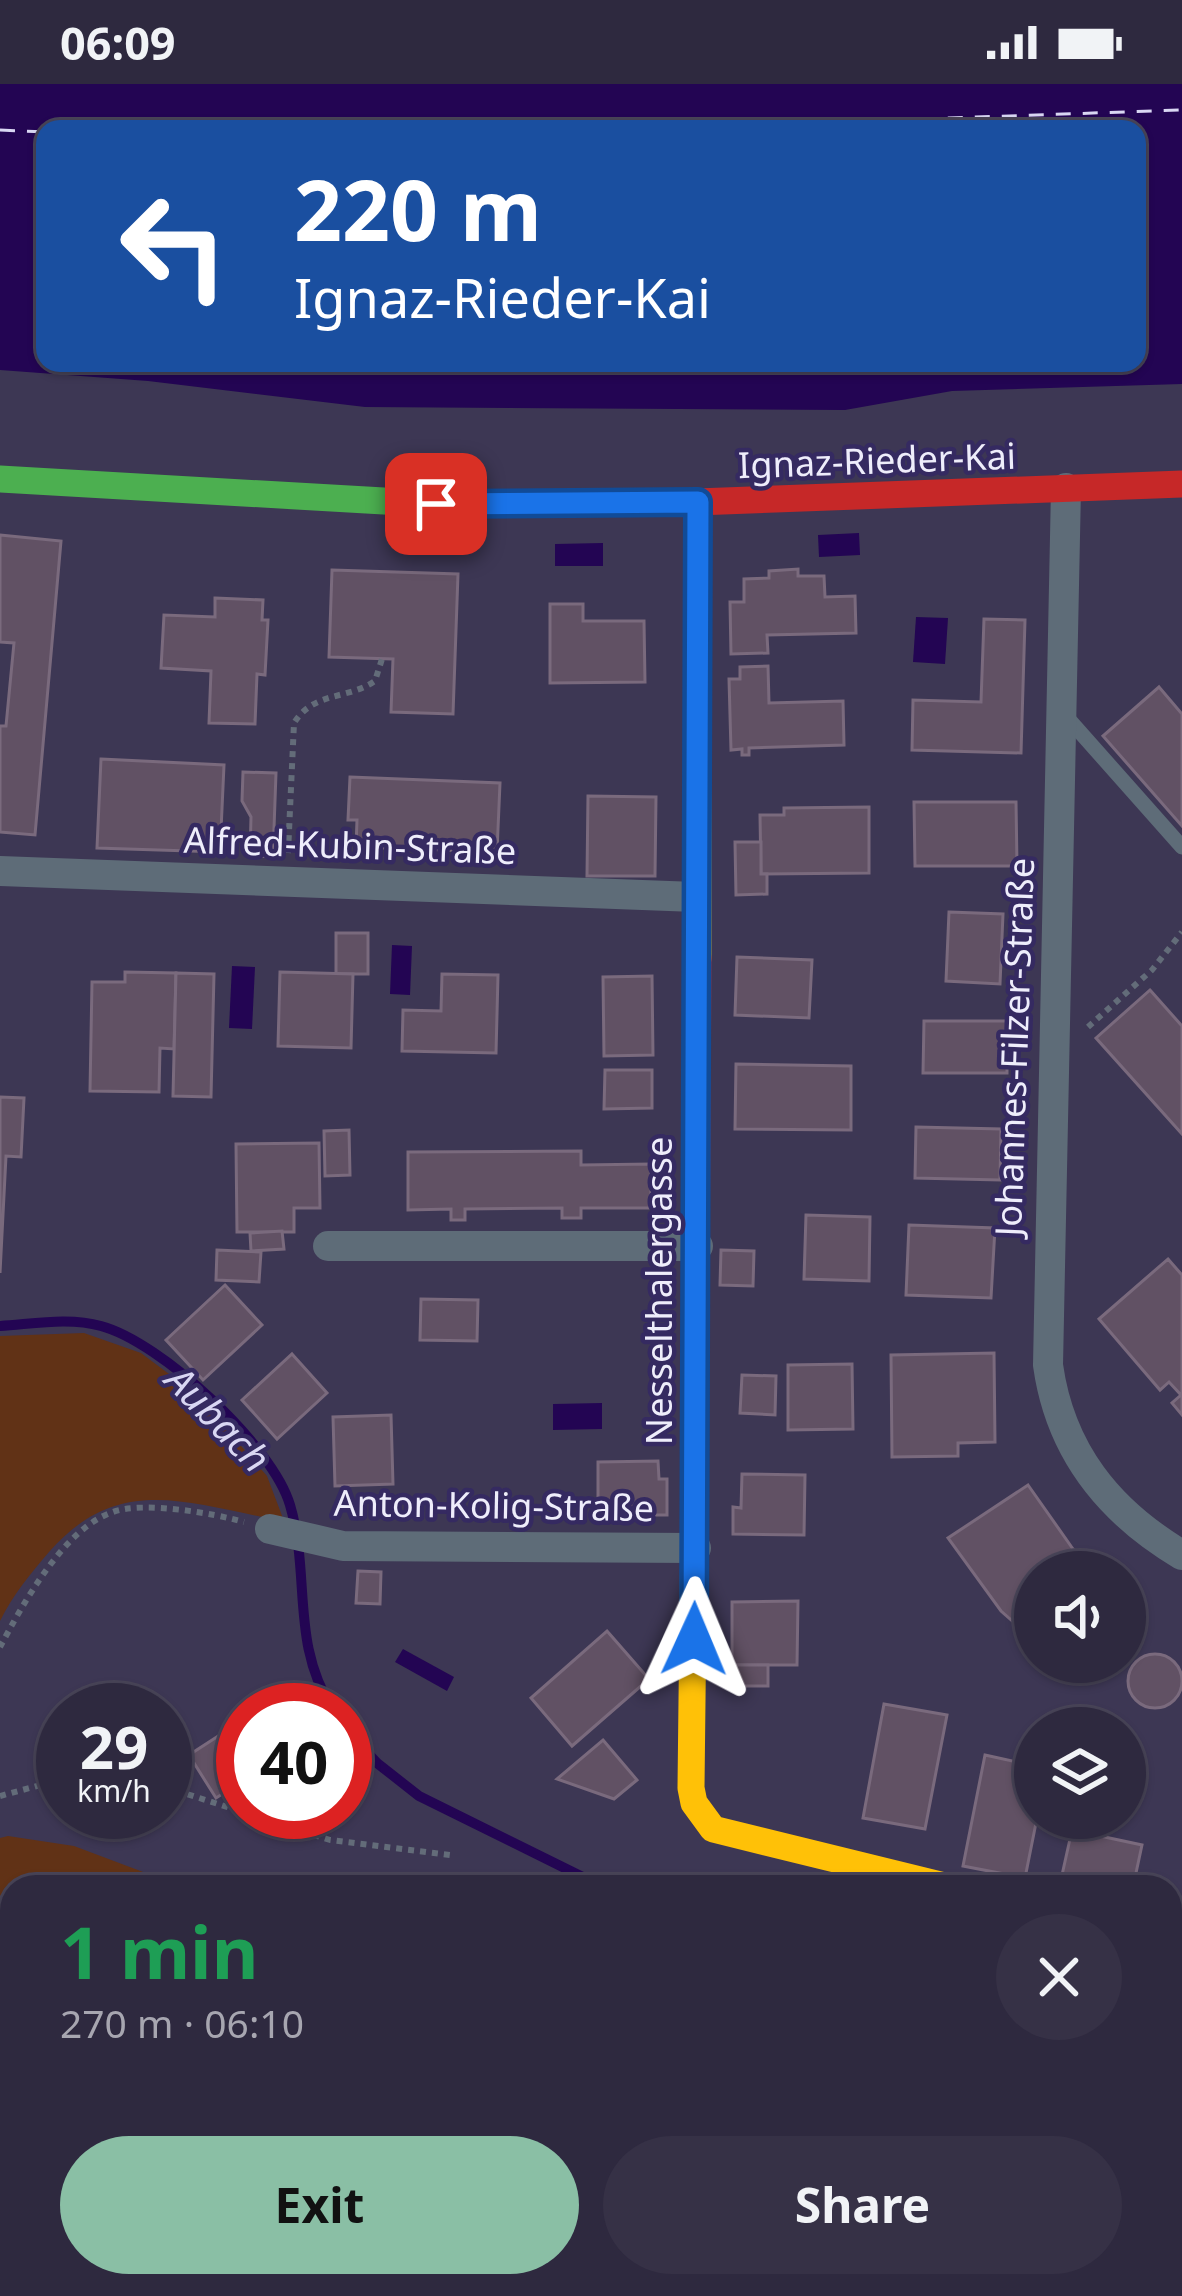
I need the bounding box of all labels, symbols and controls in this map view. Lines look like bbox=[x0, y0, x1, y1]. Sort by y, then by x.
text: 06:09 bbox=[60, 12, 176, 73]
text: 220 m bbox=[294, 151, 542, 266]
icon: left bbox=[96, 168, 252, 324]
text: Ignaz-Rieder-Kai bbox=[294, 260, 711, 334]
street label: Ignaz-Rieder-Kai bbox=[737, 431, 1017, 489]
pin bbox=[385, 453, 487, 555]
icon: arrive bbox=[403, 471, 469, 537]
street label: Alfred-Kubin-Straße bbox=[183, 815, 517, 875]
street label: Johannes-Filzer-Straße bbox=[983, 857, 1045, 1240]
street label: Nesselthalergasse bbox=[634, 1137, 683, 1445]
water label: Aubach bbox=[153, 1351, 283, 1483]
street label: Anton-Kolig-Straße bbox=[333, 1478, 655, 1532]
map controls bbox=[1014, 1551, 1146, 1839]
button: sound bbox=[1014, 1551, 1146, 1683]
position arrow bbox=[631, 1576, 757, 1702]
speed limit sign: 40 bbox=[216, 1683, 372, 1839]
text: 29 bbox=[80, 1705, 148, 1787]
button: layers bbox=[1014, 1707, 1146, 1839]
text: km/h bbox=[77, 1770, 151, 1811]
text: 1 min bbox=[60, 1902, 258, 2000]
button: close bbox=[996, 1914, 1122, 2040]
text: 270 m · 06:10 bbox=[60, 1996, 304, 2049]
button: Exit bbox=[60, 2136, 579, 2274]
button: Share bbox=[603, 2136, 1122, 2274]

